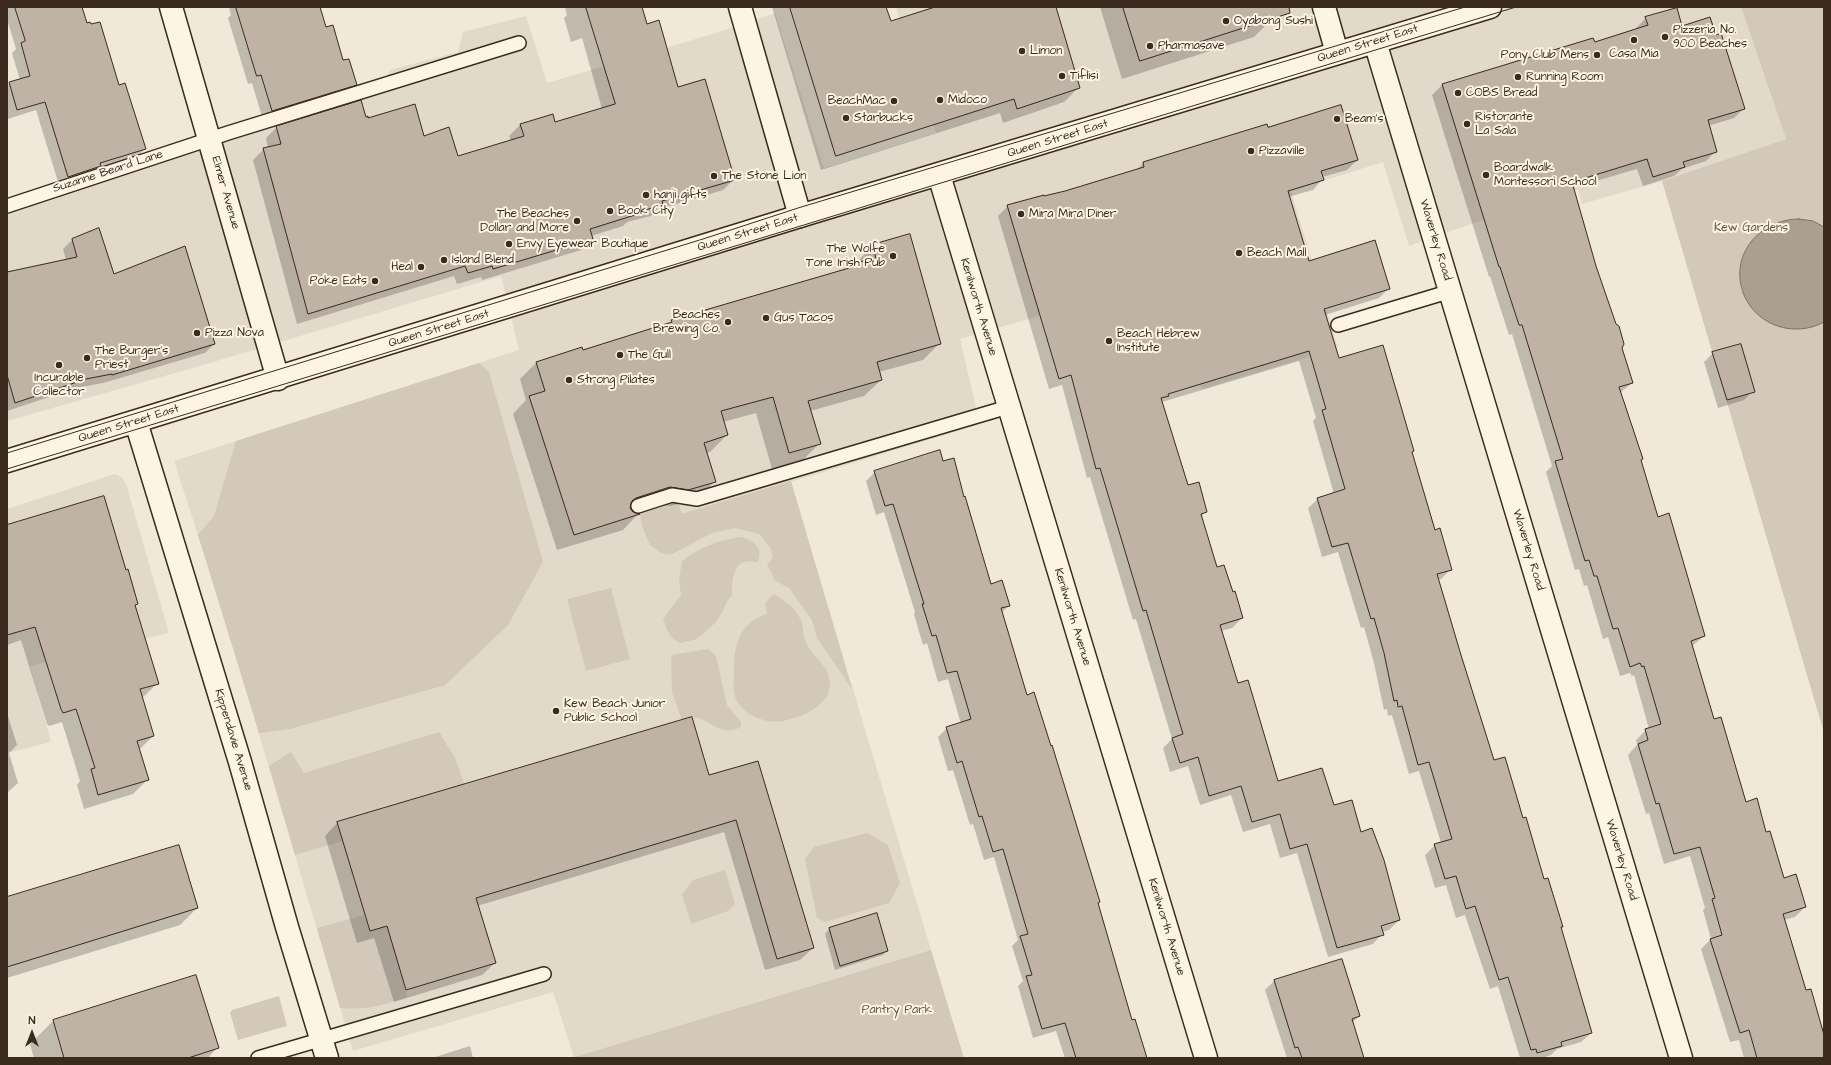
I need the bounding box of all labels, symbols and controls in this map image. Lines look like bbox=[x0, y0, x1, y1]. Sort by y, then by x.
place label: Oyabong Sushi bbox=[1234, 14, 1313, 28]
marker: Oyabong Sushi bbox=[1221, 16, 1231, 26]
street label: Queen Street East bbox=[1316, 22, 1420, 66]
place label: Pizzeria No. 900 Beaches bbox=[1673, 23, 1747, 51]
marker: Pizzeria No. 900 Beaches bbox=[1660, 32, 1670, 42]
marker: Casa Mia bbox=[1629, 35, 1639, 45]
place label: Pharmasave bbox=[1158, 39, 1225, 53]
marker: Pharmasave bbox=[1145, 41, 1155, 51]
place label: Limon bbox=[1030, 44, 1062, 58]
marker: Limon bbox=[1017, 46, 1027, 56]
place label: Casa Mia bbox=[1609, 47, 1659, 61]
place label: Pony Club Mens bbox=[1501, 48, 1589, 62]
marker: Pony Club Mens bbox=[1592, 50, 1602, 60]
place label: Tiflisi bbox=[1070, 69, 1098, 83]
place label: Running Room bbox=[1526, 70, 1603, 84]
marker: Tiflisi bbox=[1057, 71, 1067, 81]
marker: Running Room bbox=[1513, 72, 1523, 82]
place label: COBS Bread bbox=[1466, 86, 1537, 100]
marker: COBS Bread bbox=[1453, 88, 1463, 98]
place label: Midoco bbox=[948, 93, 987, 107]
place label: BeachMac bbox=[828, 94, 886, 108]
marker: Midoco bbox=[935, 95, 945, 105]
marker: BeachMac bbox=[889, 96, 899, 106]
place label: Ristorante La Sala bbox=[1475, 110, 1533, 138]
place label: Starbucks bbox=[854, 111, 913, 125]
place label: Beam's bbox=[1345, 112, 1383, 126]
marker: Starbucks bbox=[841, 113, 851, 123]
marker: Beam's bbox=[1332, 114, 1342, 124]
street label: Queen Street East bbox=[1006, 117, 1110, 161]
marker: Ristorante La Sala bbox=[1462, 119, 1472, 129]
place label: Pizzaville bbox=[1259, 144, 1305, 158]
marker: Pizzaville bbox=[1246, 146, 1256, 156]
street label: Suzanne Beard Lane bbox=[51, 147, 165, 197]
street label: Elmer Avenue bbox=[208, 155, 242, 231]
place label: Boardwalk Montessori School bbox=[1494, 161, 1597, 189]
place label: The Stone Lion bbox=[722, 169, 806, 183]
marker: Boardwalk Montessori School bbox=[1481, 170, 1491, 180]
marker: The Stone Lion bbox=[709, 171, 719, 181]
place label: hanji gifts bbox=[654, 188, 707, 202]
marker: hanji gifts bbox=[641, 190, 651, 200]
street label: Waverley Road bbox=[1416, 198, 1454, 282]
place label: Book City bbox=[618, 204, 674, 218]
marker: Book City bbox=[605, 206, 615, 216]
place label: The Beaches Dollar and More bbox=[480, 207, 569, 235]
place label: Mira Mira Diner bbox=[1029, 207, 1116, 221]
marker: Mira Mira Diner bbox=[1016, 209, 1026, 219]
street label: Queen Street East bbox=[696, 211, 800, 255]
marker: The Beaches Dollar and More bbox=[572, 216, 582, 226]
park label: Kew Gardens bbox=[1714, 221, 1788, 235]
place label: Envy Eyewear Boutique bbox=[517, 237, 648, 251]
marker: Envy Eyewear Boutique bbox=[504, 239, 514, 249]
place label: The Wolfe Tone Irish Pub bbox=[806, 242, 885, 270]
place label: Beach Mall bbox=[1247, 246, 1306, 260]
marker: Beach Mall bbox=[1234, 248, 1244, 258]
marker: The Wolfe Tone Irish Pub bbox=[888, 251, 898, 261]
place label: Island Blend bbox=[452, 253, 514, 267]
marker: Island Blend bbox=[439, 255, 449, 265]
street label: Kenilworth Avenue bbox=[956, 257, 1000, 357]
place label: Heal bbox=[391, 260, 413, 274]
marker: Heal bbox=[416, 262, 426, 272]
place label: Poke Eats bbox=[310, 274, 367, 288]
marker: Poke Eats bbox=[370, 276, 380, 286]
street label: Queen Street East bbox=[387, 307, 491, 351]
place label: Beaches Brewing Co. bbox=[653, 308, 720, 336]
place label: Gus Tacos bbox=[774, 311, 833, 325]
marker: Gus Tacos bbox=[761, 313, 771, 323]
marker: Beaches Brewing Co. bbox=[723, 317, 733, 327]
place label: Pizza Nova bbox=[205, 326, 264, 340]
place label: Beach Hebrew Institute bbox=[1117, 327, 1200, 355]
marker: Pizza Nova bbox=[192, 328, 202, 338]
marker: Beach Hebrew Institute bbox=[1104, 336, 1114, 346]
place label: The Burger's Priest bbox=[95, 344, 168, 372]
place label: The Gull bbox=[628, 348, 671, 362]
marker: The Gull bbox=[615, 350, 625, 360]
marker: The Burger's Priest bbox=[82, 353, 92, 363]
marker: Incurable Collector bbox=[54, 360, 64, 370]
place label: Incurable Collector bbox=[33, 371, 85, 399]
place label: Strong Pilates bbox=[577, 373, 655, 387]
marker: Strong Pilates bbox=[564, 375, 574, 385]
street label: Queen Street East bbox=[77, 402, 181, 446]
street label: Waverley Road bbox=[1509, 508, 1547, 592]
street label: Kenilworth Avenue bbox=[1050, 567, 1094, 667]
street label: Kippendavie Avenue bbox=[211, 687, 255, 793]
place label: Kew Beach Junior Public School bbox=[564, 697, 665, 725]
marker: Kew Beach Junior Public School bbox=[551, 706, 561, 716]
street label: Waverley Road bbox=[1602, 818, 1640, 902]
street label: Kenilworth Avenue bbox=[1144, 877, 1188, 977]
park label: Pantry Park bbox=[862, 1003, 932, 1017]
north arrow bbox=[12, 1013, 52, 1053]
text: N bbox=[29, 1013, 35, 1028]

